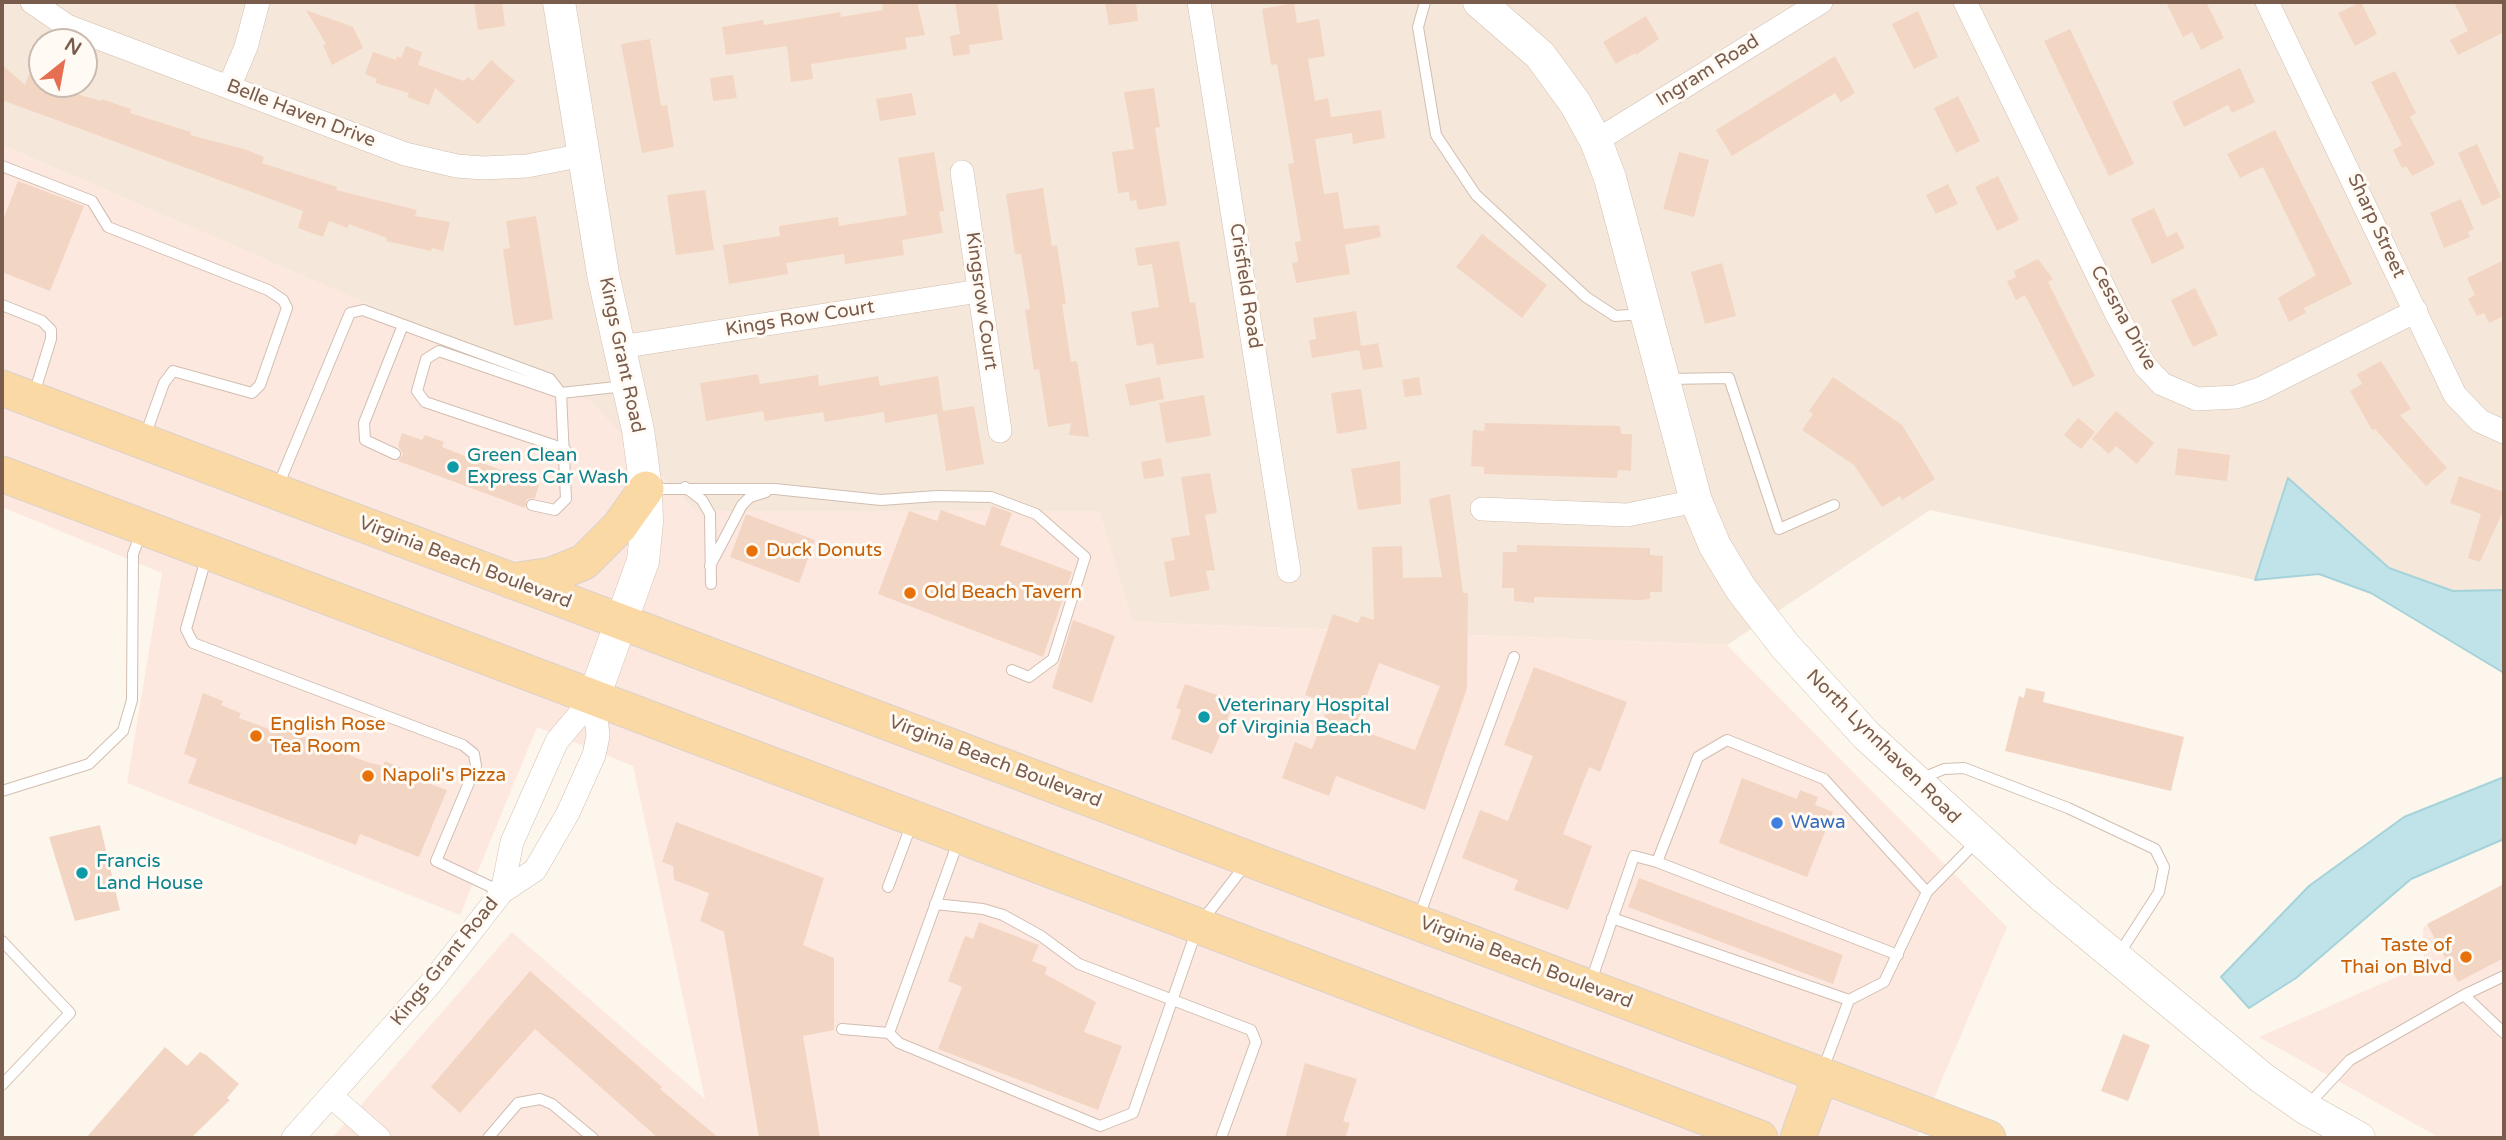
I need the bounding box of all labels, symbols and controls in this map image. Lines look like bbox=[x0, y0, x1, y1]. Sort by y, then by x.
north arrow bbox=[28, 28, 98, 98]
street label: Ingram Road bbox=[1652, 30, 1764, 112]
text: N bbox=[61, 33, 85, 60]
street label: Belle Haven Drive bbox=[223, 75, 379, 153]
street label: Sharp Street bbox=[2342, 170, 2410, 282]
street label: Crisfield Road bbox=[1224, 222, 1266, 350]
street label: Kingsrow Court bbox=[960, 231, 1002, 371]
street label: Cessna Drive bbox=[2085, 262, 2161, 374]
street label: Kings Grant Road bbox=[593, 275, 649, 435]
street label: Kings Row Court bbox=[724, 296, 876, 342]
place label: Green Clean Express Car Wash bbox=[467, 445, 628, 489]
marker: Green Clean Express Car Wash bbox=[445, 459, 461, 475]
street label: Virginia Beach Boulevard bbox=[356, 512, 574, 614]
place label: Duck Donuts bbox=[766, 540, 882, 562]
marker: Duck Donuts bbox=[744, 543, 760, 559]
place label: Old Beach Tavern bbox=[924, 582, 1082, 604]
marker: Old Beach Tavern bbox=[902, 585, 918, 601]
street label: North Lynnhaven Road bbox=[1801, 665, 1965, 829]
place label: Veterinary Hospital of Virginia Beach bbox=[1218, 695, 1390, 739]
marker: Veterinary Hospital of Virginia Beach bbox=[1196, 709, 1212, 725]
street label: Virginia Beach Boulevard bbox=[886, 711, 1104, 813]
place label: English Rose Tea Room bbox=[270, 714, 386, 758]
marker: English Rose Tea Room bbox=[248, 728, 264, 744]
place label: Napoli's Pizza bbox=[382, 765, 506, 787]
marker: Napoli's Pizza bbox=[360, 768, 376, 784]
place label: Wawa bbox=[1791, 812, 1846, 834]
marker: Wawa bbox=[1769, 815, 1785, 831]
place label: Francis Land House bbox=[96, 851, 203, 895]
marker: Francis Land House bbox=[74, 865, 90, 881]
street label: Kings Grant Road bbox=[386, 893, 504, 1031]
street label: Virginia Beach Boulevard bbox=[1417, 912, 1635, 1014]
place label: Taste of Thai on Blvd bbox=[2341, 935, 2452, 979]
marker: Taste of Thai on Blvd bbox=[2458, 949, 2474, 965]

